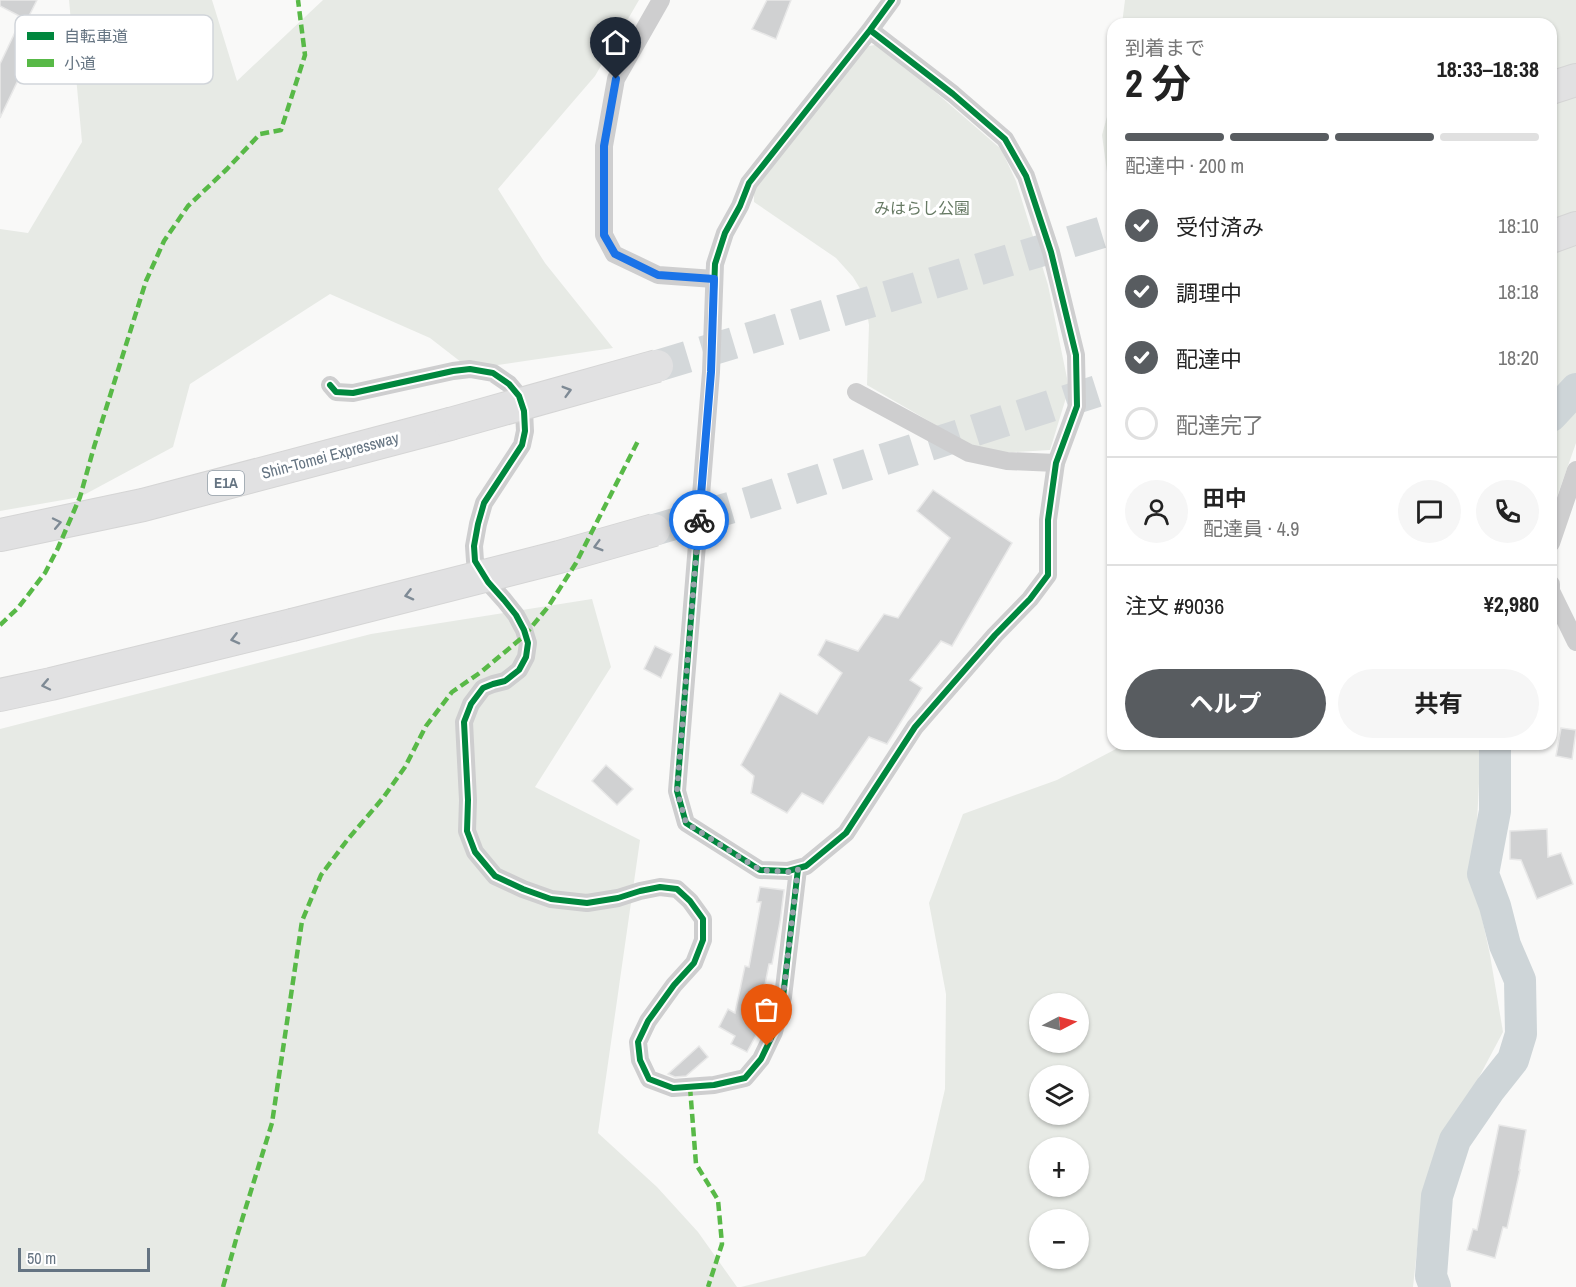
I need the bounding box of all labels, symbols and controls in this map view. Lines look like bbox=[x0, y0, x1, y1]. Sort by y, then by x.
legend bbox=[15, 15, 213, 84]
pin bbox=[590, 17, 641, 79]
text: 自転車道 bbox=[64, 25, 128, 47]
icon: home bbox=[599, 26, 632, 59]
text: 到着まで bbox=[1125, 34, 1205, 61]
text: 小道 bbox=[64, 52, 96, 74]
text: 18:33–18:38 bbox=[1437, 54, 1539, 84]
text: 2 分 bbox=[1125, 57, 1191, 109]
text: 配達中 · 200 m bbox=[1125, 152, 1244, 179]
park label: みはらし公園 bbox=[874, 197, 970, 219]
icon: check bbox=[1125, 209, 1158, 242]
text: 受付済み bbox=[1176, 212, 1264, 242]
text: 18:10 bbox=[1498, 212, 1539, 239]
icon: check bbox=[1125, 275, 1158, 308]
text: 調理中 bbox=[1176, 278, 1242, 308]
text: 18:18 bbox=[1498, 278, 1539, 305]
icon: check bbox=[1125, 341, 1158, 374]
text: 配達中 bbox=[1176, 344, 1242, 374]
text: 18:20 bbox=[1498, 344, 1539, 371]
one-way arrow bbox=[561, 386, 572, 398]
text: 配達完了 bbox=[1176, 410, 1264, 440]
street label: Shin-Tomei Expressway bbox=[259, 426, 402, 484]
road number: E1A bbox=[208, 471, 244, 495]
button: person bbox=[1125, 480, 1188, 543]
button: chat bbox=[1398, 480, 1461, 543]
button: phone bbox=[1476, 480, 1539, 543]
text: 田中 bbox=[1203, 483, 1247, 513]
courier bbox=[669, 490, 729, 550]
icon: bike bbox=[683, 504, 716, 537]
text: 配達員 · 4.9 bbox=[1203, 515, 1299, 542]
one-way arrow bbox=[52, 517, 62, 530]
one-way arrow bbox=[593, 539, 603, 551]
one-way arrow bbox=[404, 588, 415, 600]
text: ¥2,980 bbox=[1484, 589, 1539, 619]
text: 注文 #9036 bbox=[1125, 591, 1224, 621]
one-way arrow bbox=[230, 631, 240, 644]
button: ヘルプ bbox=[1125, 669, 1326, 738]
button: 共有 bbox=[1338, 669, 1539, 738]
one-way arrow bbox=[41, 678, 51, 691]
pin bbox=[741, 984, 792, 1046]
icon: bag bbox=[750, 993, 783, 1026]
north arrow bbox=[1029, 993, 1089, 1053]
map controls bbox=[1029, 993, 1089, 1269]
button: layers bbox=[1029, 1065, 1089, 1125]
button: + bbox=[1029, 1137, 1089, 1197]
button: − bbox=[1029, 1209, 1089, 1269]
scale bar bbox=[18, 1245, 150, 1272]
text: 50 m bbox=[27, 1247, 56, 1269]

